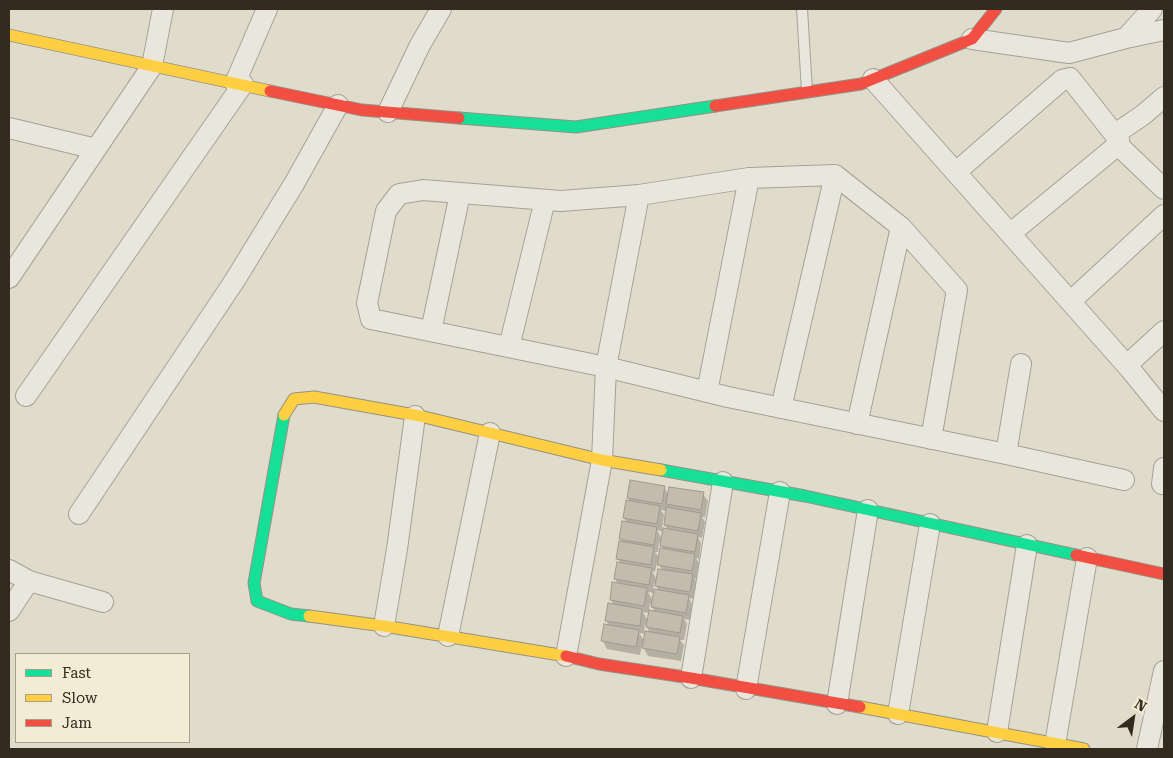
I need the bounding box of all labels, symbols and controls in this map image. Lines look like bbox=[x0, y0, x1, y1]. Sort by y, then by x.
legend bbox=[15, 653, 190, 743]
text: Fast bbox=[62, 664, 91, 682]
text: Slow bbox=[62, 689, 97, 707]
north arrow bbox=[1108, 693, 1158, 743]
text: N bbox=[1132, 696, 1149, 715]
text: Jam bbox=[62, 714, 92, 732]

